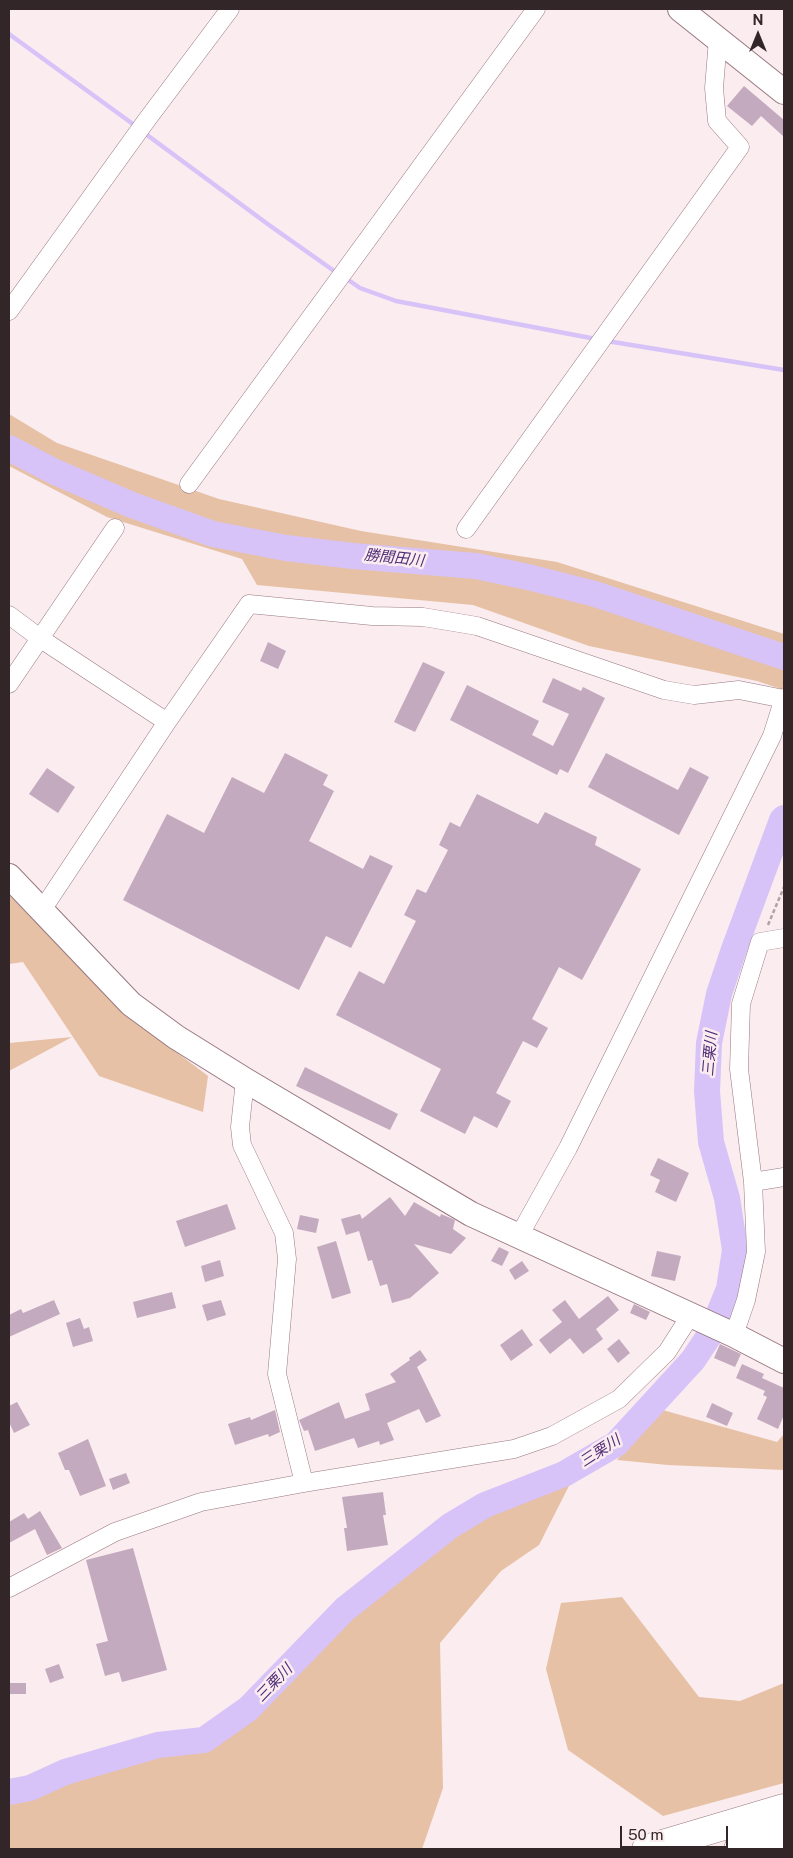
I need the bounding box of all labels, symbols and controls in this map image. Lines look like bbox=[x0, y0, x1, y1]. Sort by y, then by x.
north arrow bbox=[733, 10, 783, 60]
text: N bbox=[753, 12, 763, 28]
water label: 勝間田川 bbox=[363, 546, 425, 570]
water label: 三栗川 bbox=[699, 1031, 721, 1077]
water label: 三栗川 bbox=[576, 1431, 624, 1471]
water label: 三栗川 bbox=[252, 1661, 296, 1705]
scale bar bbox=[623, 1816, 730, 1848]
text: 50 m bbox=[628, 1826, 663, 1843]

